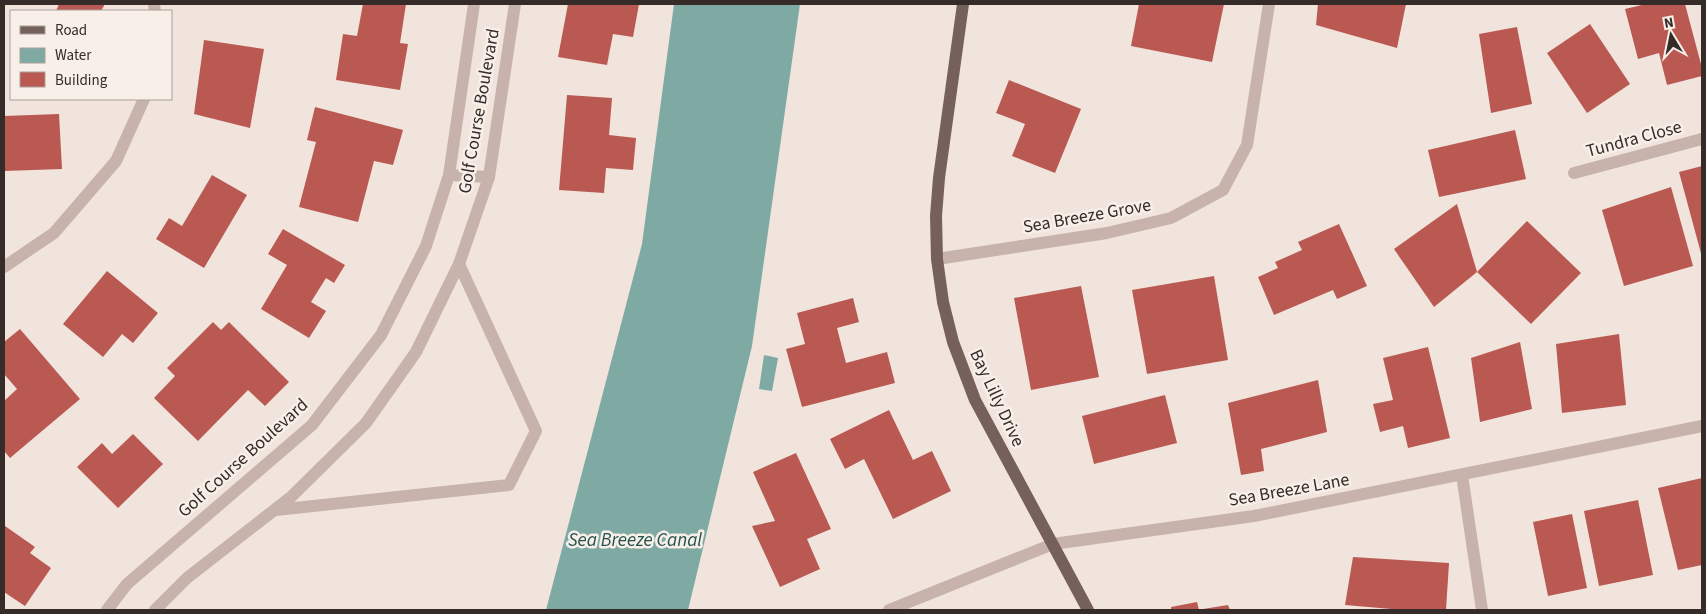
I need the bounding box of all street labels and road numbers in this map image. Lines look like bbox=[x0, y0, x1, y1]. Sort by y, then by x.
street label: Golf Course Boulevard bbox=[452, 26, 506, 196]
street label: Tundra Close bbox=[1583, 114, 1685, 164]
street label: Sea Breeze Grove bbox=[1021, 192, 1153, 240]
street label: Bay Lilly Drive bbox=[963, 345, 1031, 451]
street label: Golf Course Boulevard bbox=[172, 393, 314, 523]
street label: Sea Breeze Lane bbox=[1227, 467, 1351, 513]

